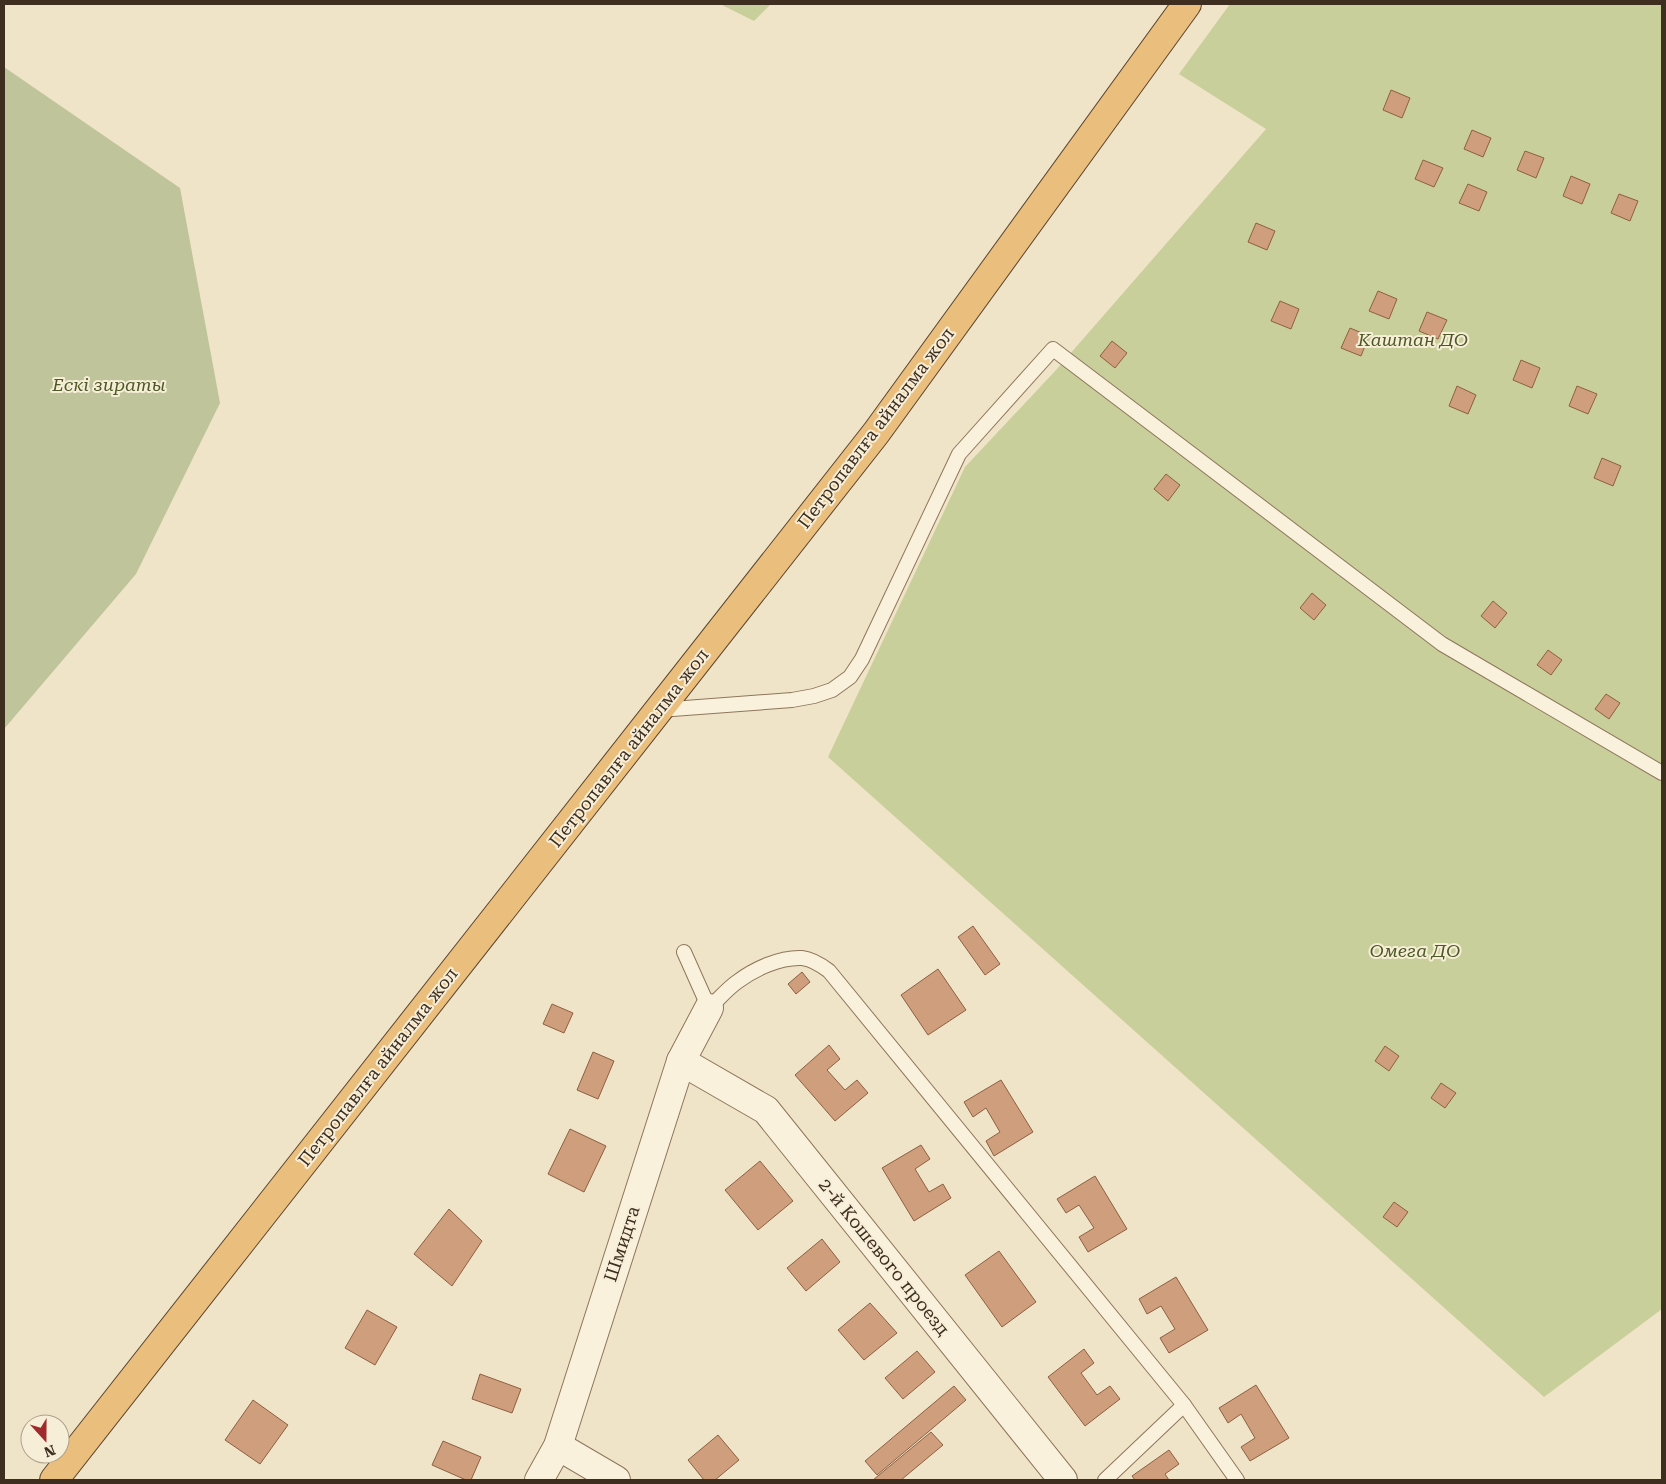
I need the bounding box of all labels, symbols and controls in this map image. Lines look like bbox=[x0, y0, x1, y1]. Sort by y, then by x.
street label: Петропавлға айналма жол bbox=[793, 323, 958, 532]
park label: Каштан ДО bbox=[1357, 329, 1468, 350]
park label: Ескі зираты bbox=[51, 374, 166, 395]
street label: Петропавлға айналма жол bbox=[544, 644, 713, 851]
park label: Омега ДО bbox=[1370, 940, 1460, 961]
street label: Петропавлға айналма жол bbox=[293, 963, 462, 1170]
street label: 2-й Кошевого проезд bbox=[815, 1174, 954, 1339]
street label: Шмидта bbox=[599, 1203, 644, 1284]
north arrow bbox=[20, 1414, 70, 1464]
text: N bbox=[42, 1442, 58, 1461]

